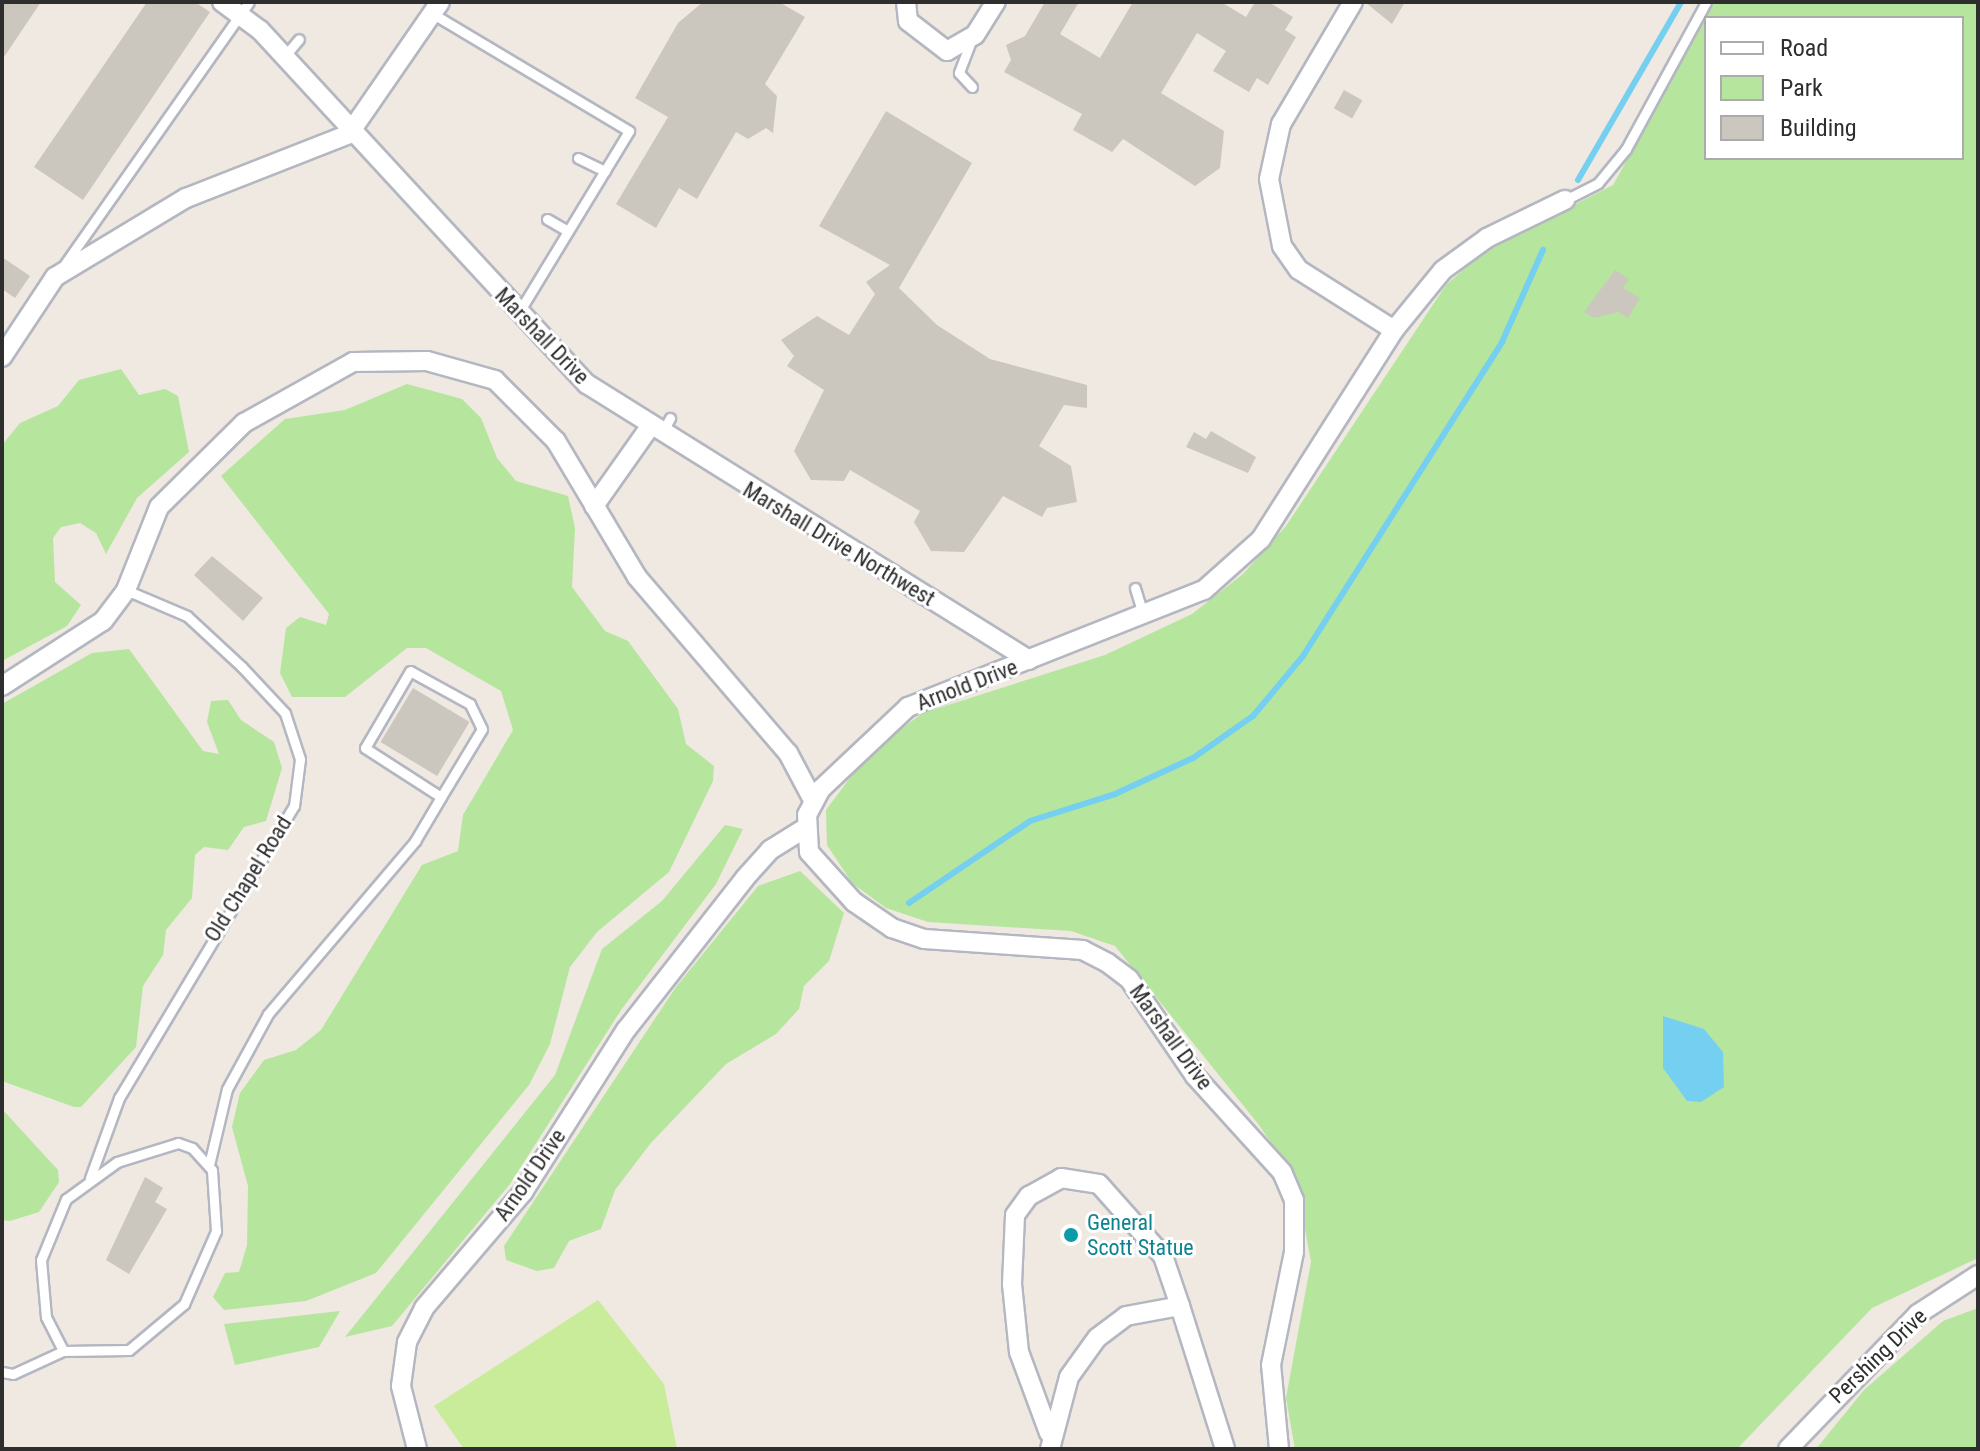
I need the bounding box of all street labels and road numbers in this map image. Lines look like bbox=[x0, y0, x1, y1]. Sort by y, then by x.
street label: Marshall Drive bbox=[489, 282, 595, 390]
street label: Marshall Drive Northwest bbox=[738, 476, 940, 612]
street label: Arnold Drive bbox=[913, 654, 1021, 716]
street label: Old Chapel Road bbox=[199, 811, 297, 947]
street label: Marshall Drive bbox=[1124, 979, 1218, 1095]
street label: Arnold Drive bbox=[489, 1124, 571, 1226]
street label: Pershing Drive bbox=[1824, 1303, 1932, 1409]

